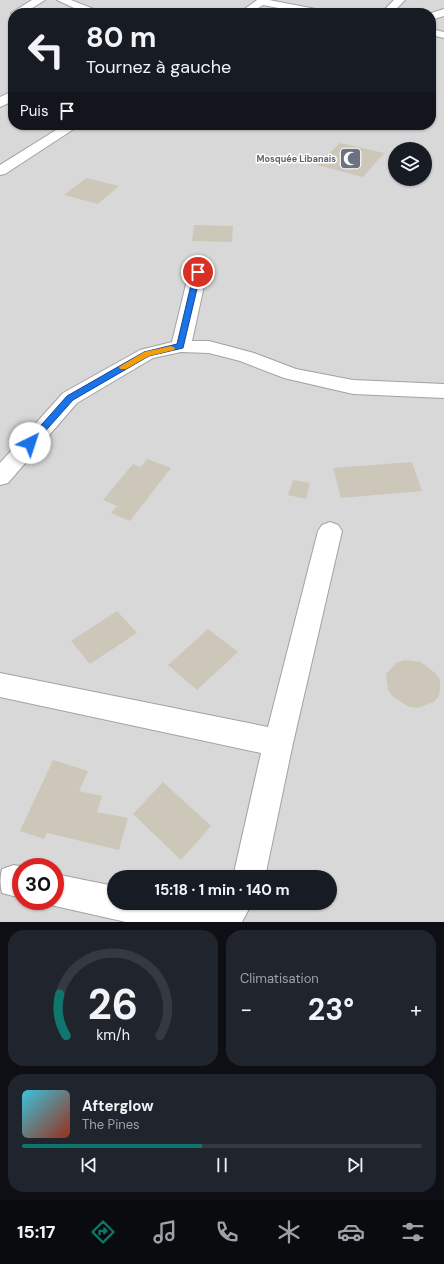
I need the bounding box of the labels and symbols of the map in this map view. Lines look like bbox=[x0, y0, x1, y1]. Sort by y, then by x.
mosque icon: Mosquée Libanais bbox=[338, 146, 364, 172]
place label: Mosquée Libanais bbox=[257, 153, 336, 165]
pin bbox=[181, 255, 215, 289]
position arrow bbox=[9, 422, 51, 464]
speed limit sign: 30 bbox=[12, 858, 64, 910]

